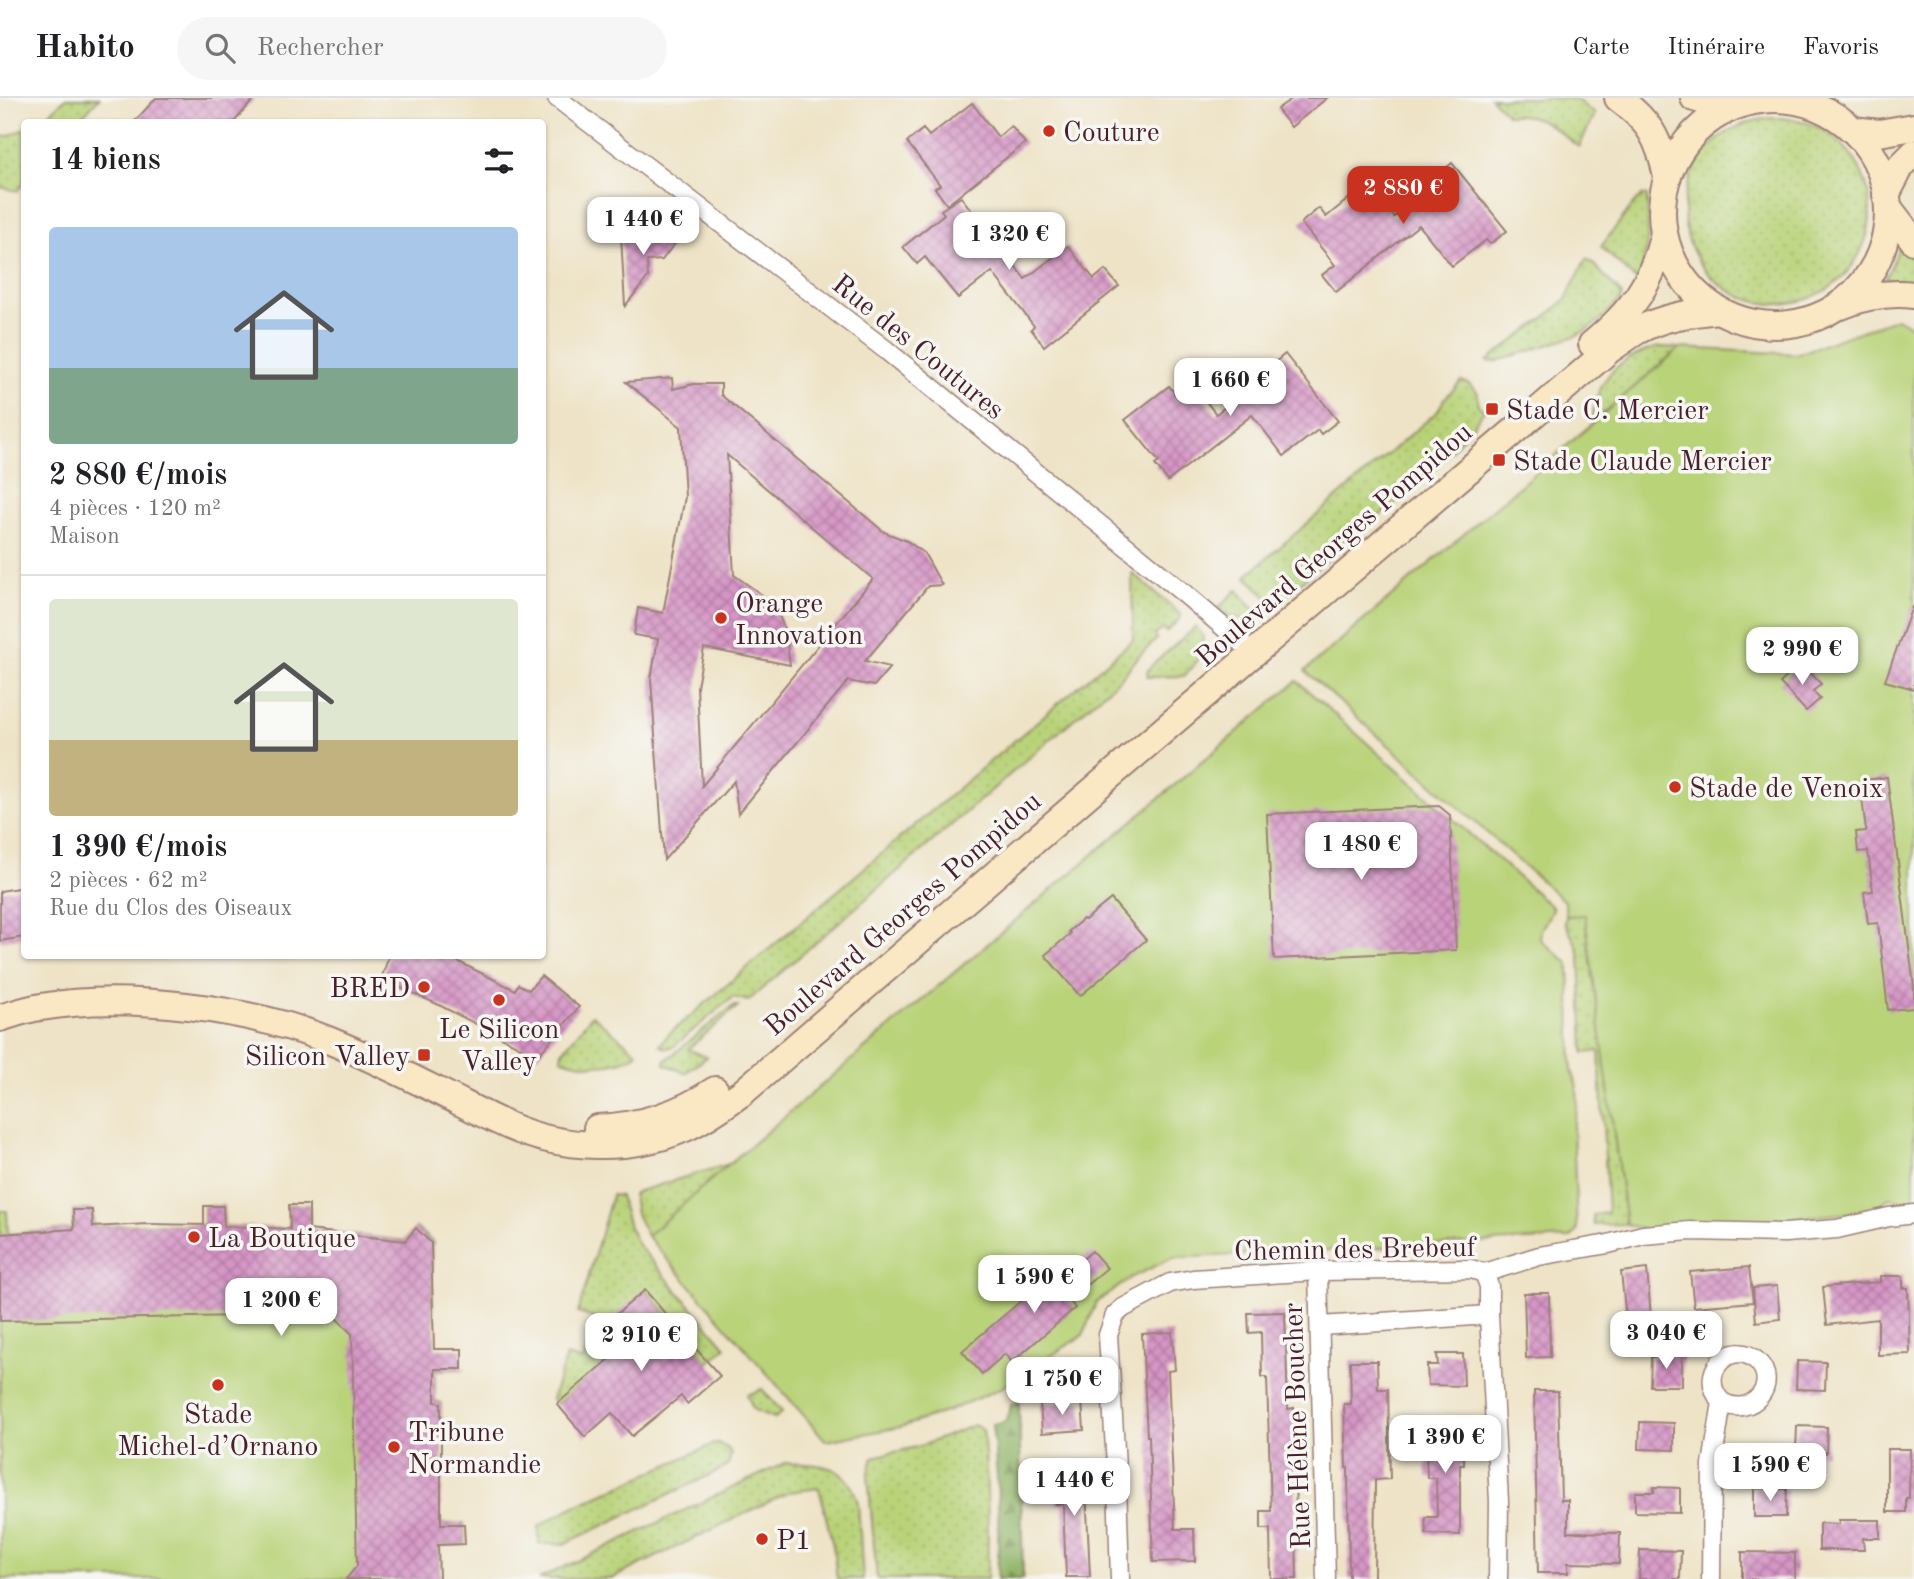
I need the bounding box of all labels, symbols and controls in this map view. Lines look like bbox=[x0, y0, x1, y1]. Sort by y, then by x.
search box bbox=[177, 17, 667, 80]
icon: search bbox=[201, 29, 239, 67]
text: Habito bbox=[35, 32, 135, 65]
text: Rechercher bbox=[257, 35, 384, 61]
text: Carte bbox=[1572, 36, 1630, 60]
text: Itinéraire bbox=[1668, 36, 1765, 60]
text: Favoris bbox=[1803, 36, 1879, 60]
place label: Couture bbox=[1063, 120, 1160, 148]
marker: Couture bbox=[1041, 123, 1057, 139]
icon: filters bbox=[480, 142, 518, 180]
text: 14 biens bbox=[49, 146, 161, 176]
pin: 2 880 € bbox=[1338, 166, 1468, 226]
text: 2 880 € bbox=[1363, 177, 1443, 200]
pin: 1 440 € bbox=[578, 198, 708, 257]
text: 1 440 € bbox=[603, 208, 683, 231]
pin: 1 320 € bbox=[944, 212, 1074, 272]
text: 1 320 € bbox=[969, 223, 1049, 246]
street label: Rue des Coutures bbox=[826, 271, 1008, 426]
icon: home bbox=[221, 272, 347, 398]
pin: 1 660 € bbox=[1165, 358, 1295, 418]
text: 1 660 € bbox=[1190, 369, 1270, 392]
place label: Stade C. Mercier bbox=[1506, 398, 1709, 426]
marker: Stade C. Mercier bbox=[1484, 401, 1500, 417]
street label: Boulevard Georges Pompidou bbox=[1191, 419, 1479, 674]
place label: Stade Claude Mercier bbox=[1513, 449, 1772, 477]
marker: Stade Claude Mercier bbox=[1491, 452, 1507, 468]
text: 2 880 €/mois bbox=[49, 461, 227, 491]
text: 4 pièces · 120 m² bbox=[49, 497, 221, 520]
text: Maison bbox=[49, 525, 120, 548]
place label: Orange Innovation bbox=[735, 591, 863, 651]
marker: Orange Innovation bbox=[713, 610, 729, 626]
pin: 2 990 € bbox=[1737, 628, 1867, 687]
text: 2 990 € bbox=[1762, 638, 1842, 661]
icon: home bbox=[221, 644, 347, 770]
place label: Stade de Venoix bbox=[1689, 776, 1884, 804]
marker: Stade de Venoix bbox=[1667, 779, 1683, 795]
street label: Boulevard Georges Pompidou bbox=[760, 788, 1048, 1043]
pin: 1 480 € bbox=[1296, 822, 1426, 882]
text: 1 390 €/mois bbox=[49, 833, 227, 863]
text: 1 480 € bbox=[1321, 833, 1401, 856]
text: 2 pièces · 62 m² bbox=[49, 869, 208, 892]
text: Rue du Clos des Oiseaux bbox=[49, 897, 292, 920]
place label: BRED bbox=[329, 976, 410, 1004]
marker: BRED bbox=[416, 979, 432, 995]
marker: Le Silicon Valley bbox=[491, 992, 507, 1008]
place label: Le Silicon Valley bbox=[439, 1017, 559, 1077]
place label: Silicon Valley bbox=[245, 1044, 410, 1072]
marker: Silicon Valley bbox=[416, 1047, 432, 1063]
place label: La Boutique bbox=[208, 1226, 356, 1254]
marker: La Boutique bbox=[186, 1229, 202, 1245]
street label: Chemin des Brebeuf bbox=[1234, 1235, 1478, 1267]
pin: 1 590 € bbox=[969, 1256, 1099, 1315]
text: 1 590 € bbox=[994, 1266, 1074, 1289]
pin: 1 200 € bbox=[216, 1278, 346, 1338]
text: 1 200 € bbox=[241, 1289, 321, 1312]
street label: Rue Hélène Boucher bbox=[1281, 1302, 1317, 1550]
pin: 3 040 € bbox=[1601, 1312, 1731, 1371]
pin: 2 910 € bbox=[576, 1314, 706, 1373]
text: 3 040 € bbox=[1626, 1322, 1706, 1345]
text: 2 910 € bbox=[601, 1324, 681, 1347]
pin: 1 750 € bbox=[997, 1358, 1127, 1417]
text: 1 750 € bbox=[1022, 1368, 1102, 1391]
marker: Stade Michel-d’Ornano bbox=[210, 1377, 226, 1393]
place label: Stade Michel-d’Ornano bbox=[118, 1402, 318, 1462]
pin: 1 390 € bbox=[1380, 1416, 1510, 1475]
place label: Tribune Normandie bbox=[408, 1420, 541, 1480]
text: 1 390 € bbox=[1405, 1426, 1485, 1449]
marker: Tribune Normandie bbox=[386, 1439, 402, 1455]
pin: 1 590 € bbox=[1705, 1444, 1835, 1503]
text: 1 590 € bbox=[1730, 1454, 1810, 1477]
pin: 1 440 € bbox=[1009, 1458, 1139, 1518]
text: 1 440 € bbox=[1034, 1469, 1114, 1492]
place label: P1 bbox=[776, 1528, 811, 1556]
marker: P1 bbox=[754, 1531, 770, 1547]

